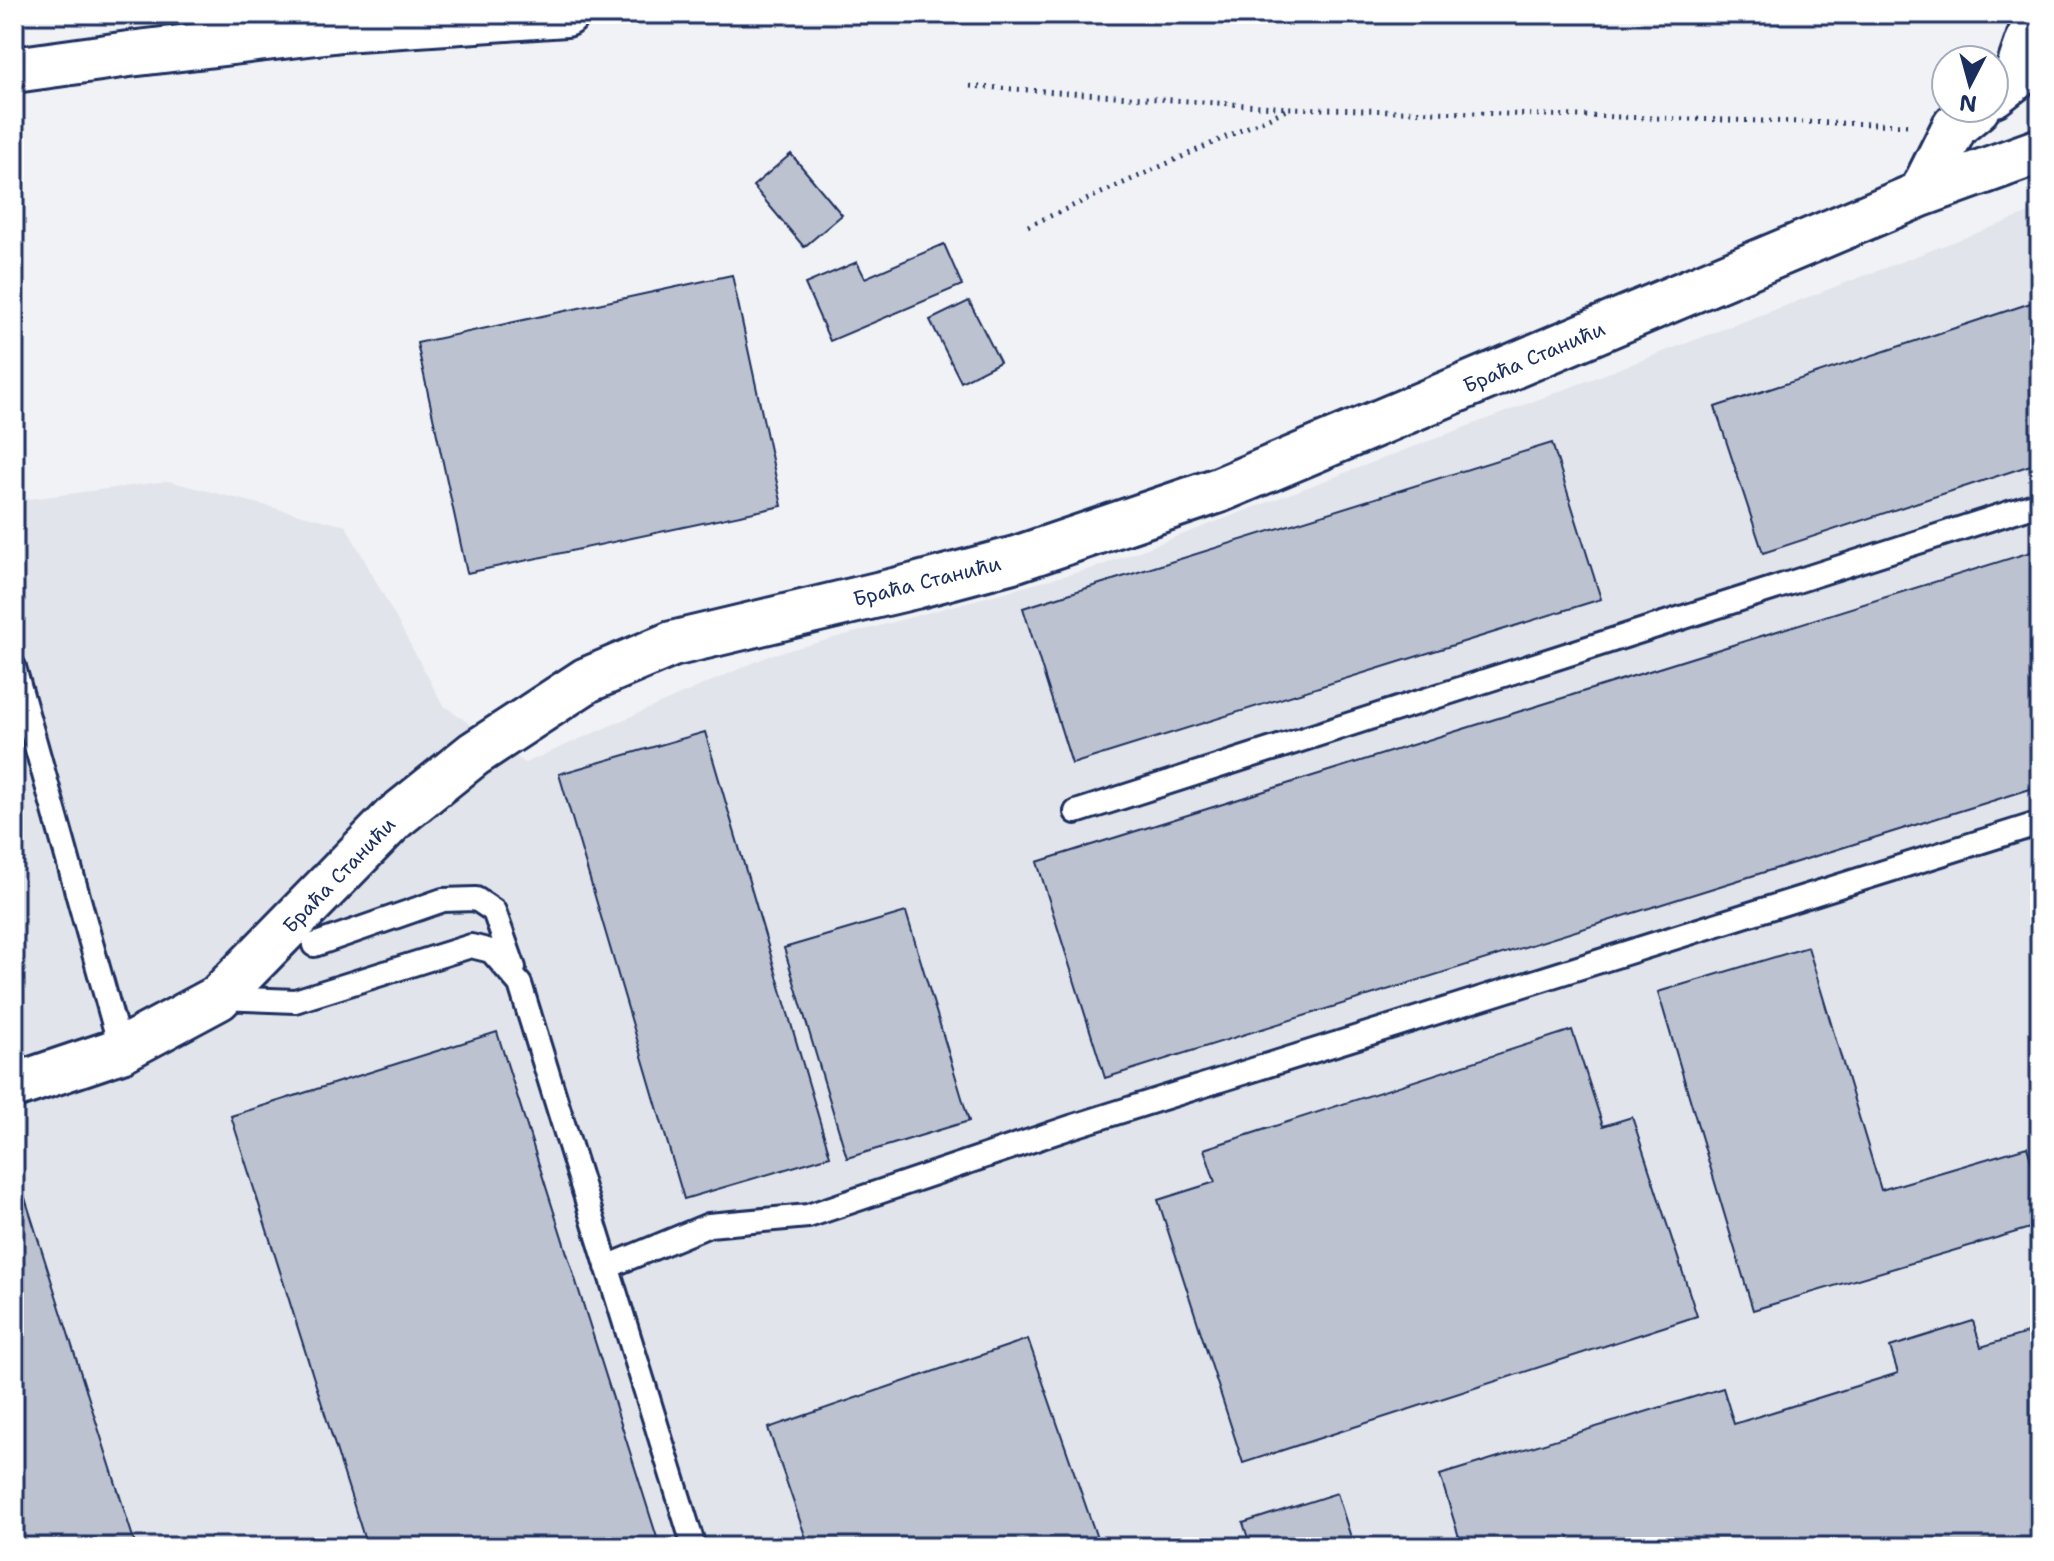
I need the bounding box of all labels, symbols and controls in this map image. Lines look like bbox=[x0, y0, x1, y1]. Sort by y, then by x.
north arrow bbox=[1930, 44, 2010, 124]
text: N bbox=[1958, 88, 1978, 119]
street label: Браћа Станићи bbox=[1459, 315, 1609, 399]
street label: Браћа Станићи bbox=[850, 550, 1004, 612]
street label: Браћа Станићи bbox=[277, 811, 401, 939]

